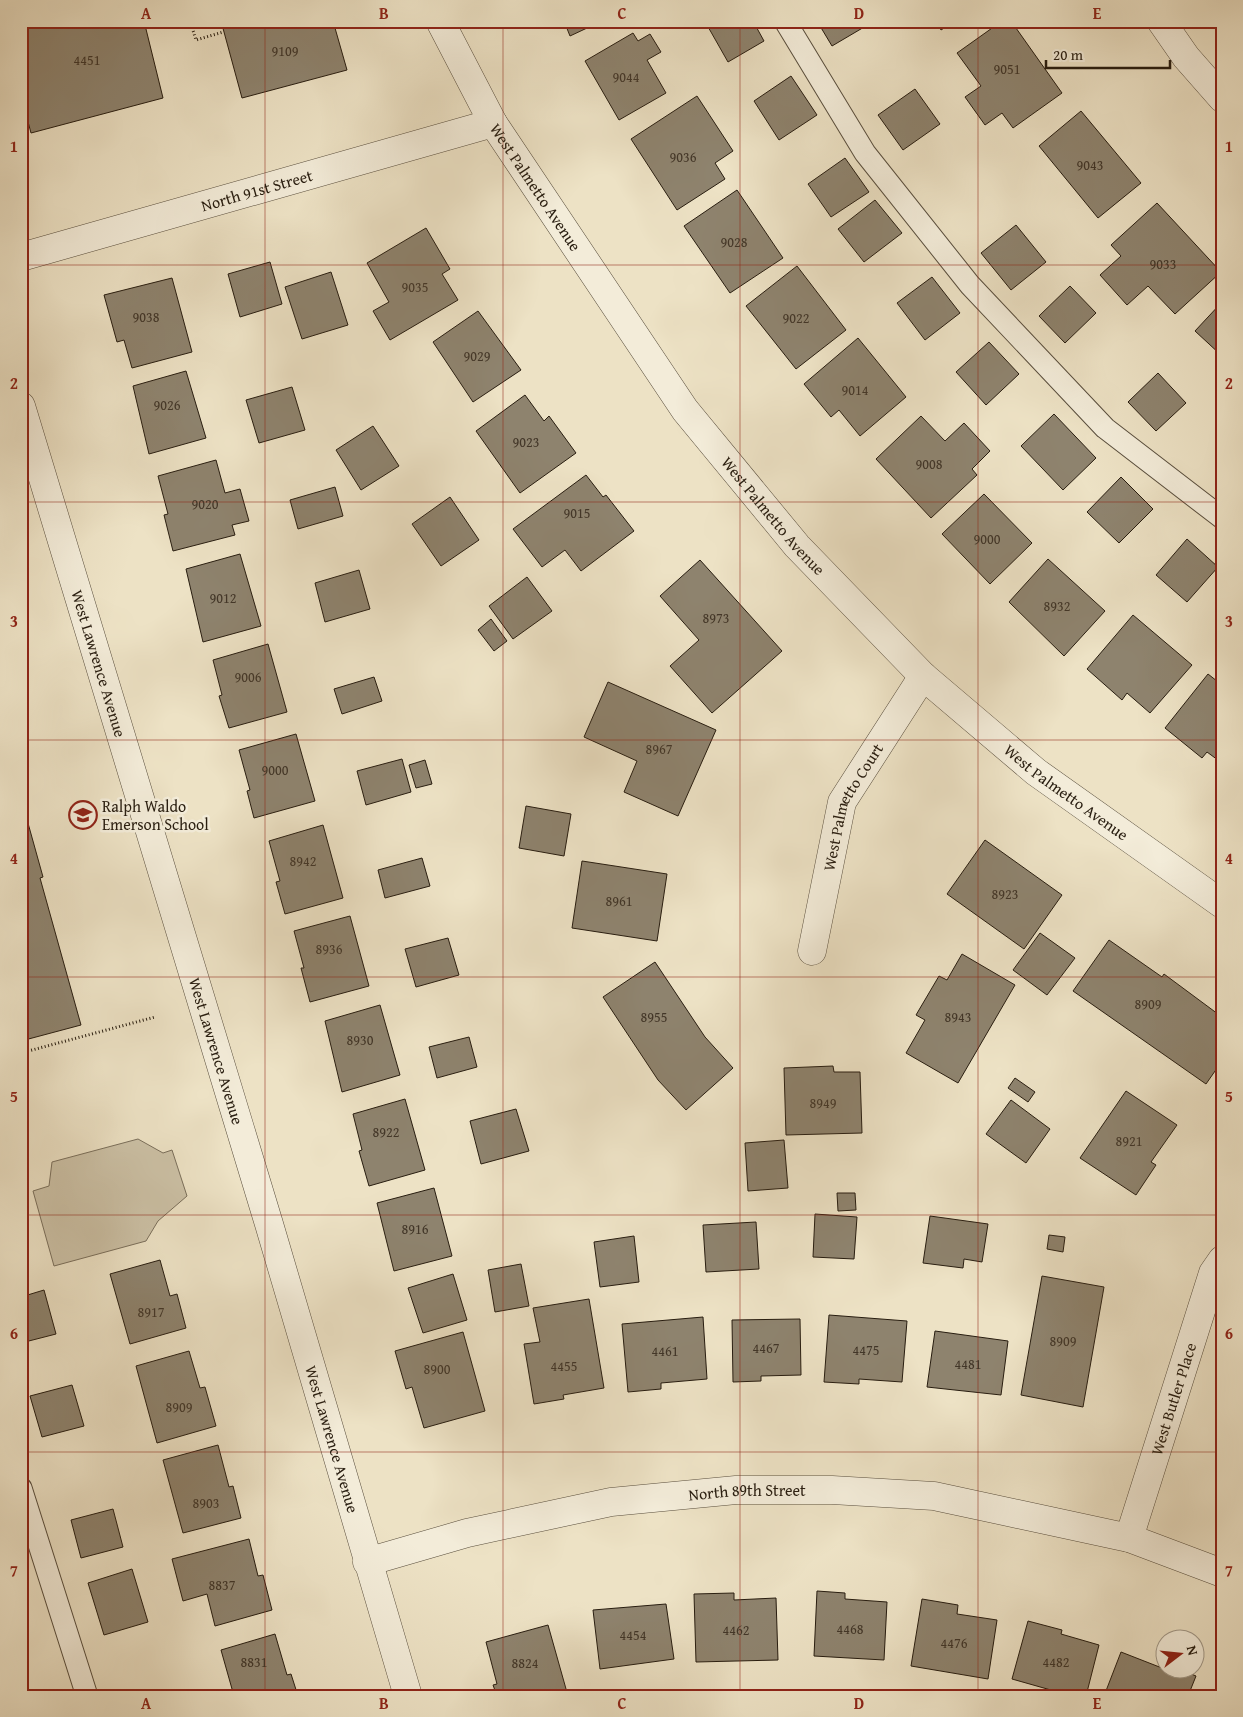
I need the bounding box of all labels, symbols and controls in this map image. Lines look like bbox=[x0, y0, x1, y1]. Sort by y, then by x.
text: A bbox=[141, 1, 152, 25]
text: B bbox=[379, 1, 389, 25]
text: C bbox=[617, 1, 627, 25]
text: D bbox=[854, 1, 864, 25]
text: E bbox=[1093, 1, 1102, 25]
scale bar bbox=[1046, 38, 1169, 70]
house number: 9109 bbox=[272, 41, 299, 61]
text: 20 m bbox=[1053, 44, 1084, 65]
house number: 4451 bbox=[74, 50, 100, 70]
house number: 9051 bbox=[994, 59, 1020, 79]
house number: 9044 bbox=[613, 67, 640, 87]
street label: West Palmetto Avenue bbox=[484, 118, 587, 256]
text: 1 bbox=[10, 134, 18, 158]
text: 1 bbox=[1225, 134, 1233, 158]
house number: 9036 bbox=[670, 147, 697, 167]
house number: 9043 bbox=[1077, 155, 1103, 175]
street label: North 91st Street bbox=[198, 163, 316, 217]
house number: 9028 bbox=[721, 232, 748, 252]
house number: 9033 bbox=[1150, 254, 1176, 274]
house number: 9035 bbox=[402, 277, 428, 297]
house number: 9038 bbox=[133, 307, 160, 327]
house number: 9022 bbox=[783, 308, 809, 328]
house number: 9029 bbox=[464, 346, 491, 366]
text: 2 bbox=[10, 371, 18, 395]
text: 2 bbox=[1225, 371, 1233, 395]
house number: 9014 bbox=[842, 380, 869, 400]
house number: 9026 bbox=[154, 395, 181, 415]
house number: 9023 bbox=[513, 432, 539, 452]
street label: West Palmetto Avenue bbox=[716, 451, 831, 580]
house number: 9008 bbox=[916, 454, 943, 474]
house number: 9020 bbox=[192, 494, 219, 514]
house number: 9015 bbox=[564, 503, 590, 523]
house number: 9000 bbox=[974, 529, 1001, 549]
street label: West Lawrence Avenue bbox=[65, 587, 133, 740]
house number: 9012 bbox=[210, 588, 236, 608]
house number: 8932 bbox=[1044, 596, 1070, 616]
house number: 8973 bbox=[703, 608, 729, 628]
text: 3 bbox=[10, 609, 18, 633]
text: 3 bbox=[1225, 609, 1233, 633]
house number: 9006 bbox=[235, 667, 262, 687]
street label: West Palmetto Court bbox=[816, 738, 889, 873]
street label: West Palmetto Avenue bbox=[999, 738, 1133, 846]
house number: 8967 bbox=[646, 739, 673, 759]
house number: 9000 bbox=[262, 760, 289, 780]
place label: Ralph Waldo Emerson School bbox=[102, 794, 209, 836]
school or university icon: Ralph Waldo Emerson School bbox=[68, 800, 98, 830]
text: 4 bbox=[10, 846, 18, 870]
text: 4 bbox=[1225, 846, 1233, 870]
house number: 8942 bbox=[290, 851, 316, 871]
house number: 8923 bbox=[992, 884, 1018, 904]
house number: 8961 bbox=[606, 891, 632, 911]
house number: 8936 bbox=[316, 939, 343, 959]
street label: West Lawrence Avenue bbox=[183, 974, 250, 1128]
house number: 8909 bbox=[1135, 994, 1162, 1014]
house number: 8955 bbox=[641, 1007, 667, 1027]
house number: 8943 bbox=[945, 1007, 971, 1027]
house number: 8930 bbox=[347, 1030, 374, 1050]
text: 5 bbox=[10, 1084, 18, 1108]
text: 5 bbox=[1225, 1084, 1233, 1108]
house number: 8949 bbox=[810, 1093, 837, 1113]
house number: 8922 bbox=[373, 1122, 399, 1142]
house number: 8921 bbox=[1116, 1131, 1142, 1151]
house number: 8916 bbox=[402, 1219, 429, 1239]
house number: 8917 bbox=[138, 1302, 165, 1322]
text: 6 bbox=[10, 1321, 18, 1345]
text: 6 bbox=[1225, 1321, 1233, 1345]
house number: 8909 bbox=[1050, 1331, 1077, 1351]
house number: 4467 bbox=[753, 1338, 780, 1358]
house number: 4475 bbox=[853, 1340, 879, 1360]
street label: West Butler Place bbox=[1144, 1340, 1202, 1458]
house number: 4461 bbox=[652, 1341, 678, 1361]
house number: 4481 bbox=[955, 1354, 981, 1374]
house number: 4455 bbox=[551, 1356, 577, 1376]
house number: 8900 bbox=[424, 1359, 451, 1379]
street label: West Lawrence Avenue bbox=[299, 1362, 365, 1516]
house number: 8909 bbox=[166, 1397, 193, 1417]
street label: North 89th Street bbox=[687, 1478, 806, 1507]
house number: 8903 bbox=[193, 1493, 219, 1513]
text: 7 bbox=[10, 1558, 18, 1582]
text: 7 bbox=[1225, 1558, 1233, 1582]
house number: 8837 bbox=[209, 1575, 236, 1595]
house number: 4468 bbox=[837, 1619, 864, 1639]
house number: 4462 bbox=[723, 1620, 749, 1640]
house number: 4454 bbox=[620, 1625, 647, 1645]
north arrow bbox=[1156, 1630, 1206, 1680]
house number: 4476 bbox=[941, 1633, 968, 1653]
text: N bbox=[1182, 1643, 1204, 1658]
house number: 8831 bbox=[241, 1652, 267, 1672]
house number: 4482 bbox=[1043, 1652, 1069, 1672]
house number: 8824 bbox=[512, 1653, 539, 1673]
text: A bbox=[141, 1691, 152, 1715]
text: B bbox=[379, 1691, 389, 1715]
text: C bbox=[617, 1691, 627, 1715]
text: D bbox=[854, 1691, 864, 1715]
text: E bbox=[1093, 1691, 1102, 1715]

